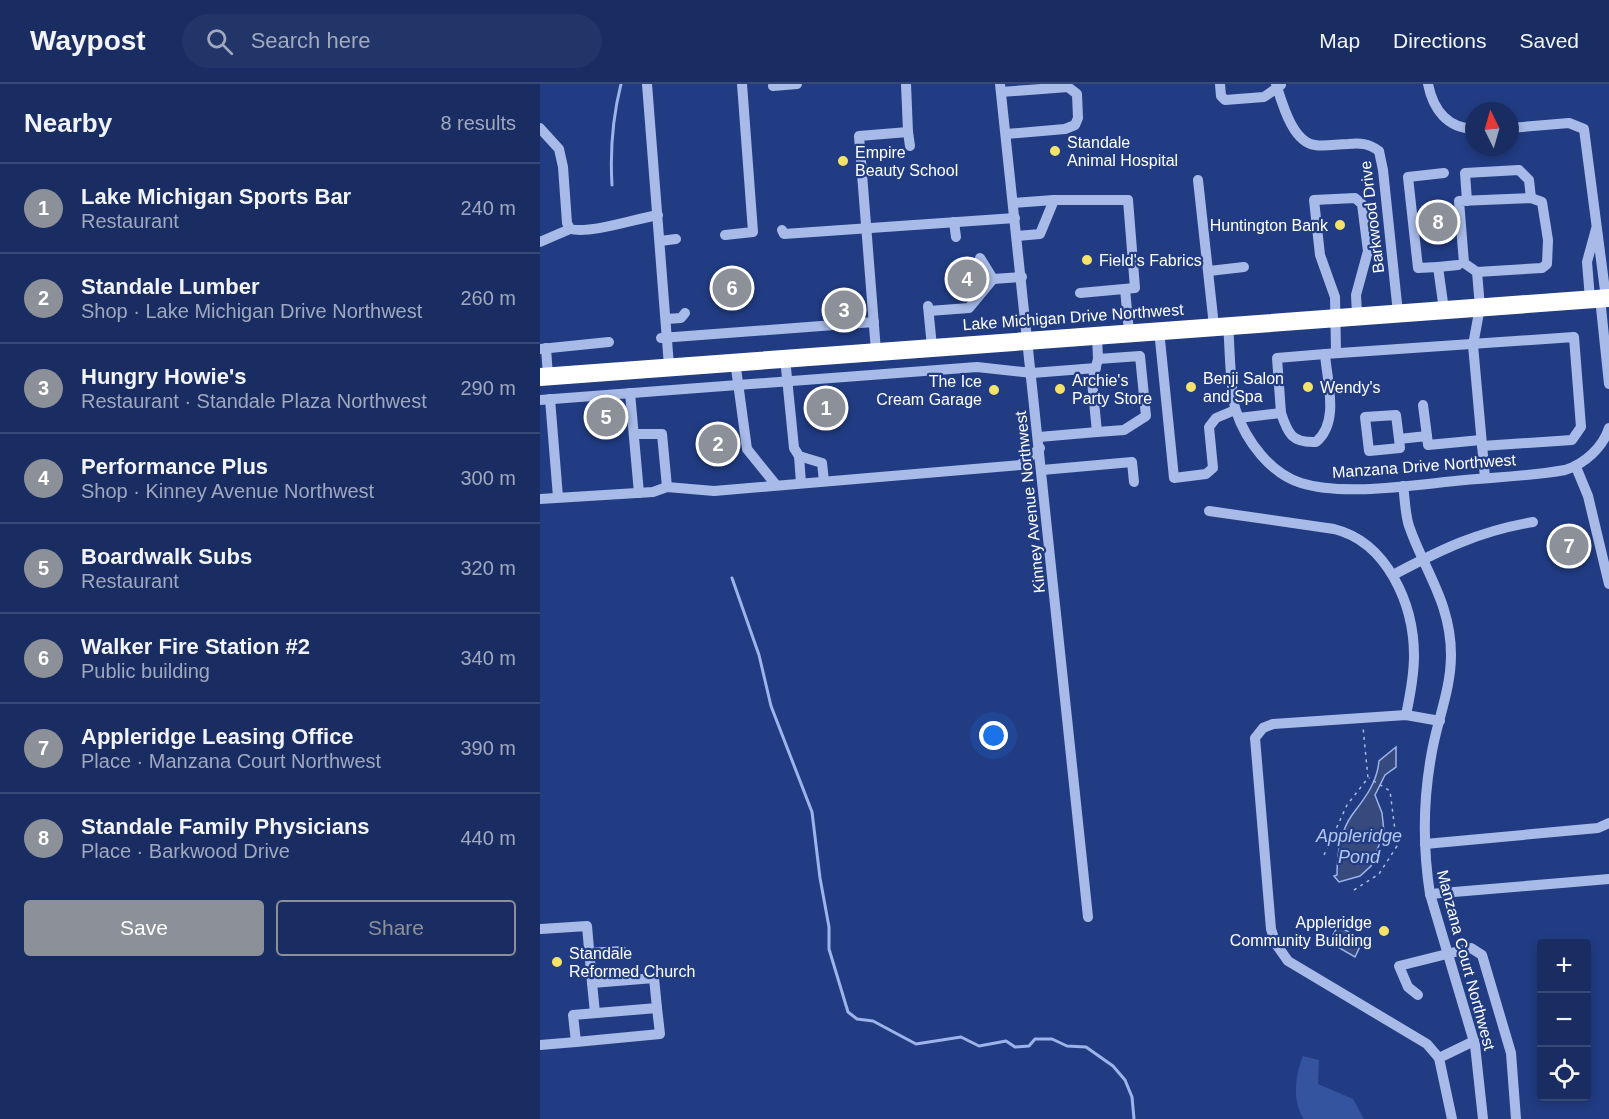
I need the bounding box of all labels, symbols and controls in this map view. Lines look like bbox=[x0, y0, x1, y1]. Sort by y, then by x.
search box bbox=[182, 14, 602, 68]
text: Waypost bbox=[30, 25, 146, 56]
icon: search bbox=[203, 25, 236, 58]
text: Search here bbox=[251, 28, 371, 53]
text: Map bbox=[1319, 29, 1360, 52]
text: Directions bbox=[1393, 29, 1486, 52]
text: Saved bbox=[1519, 29, 1579, 52]
north arrow bbox=[1465, 102, 1519, 156]
text: Nearby bbox=[24, 108, 112, 138]
text: 8 results bbox=[440, 112, 516, 134]
place label: Standale Animal Hospital bbox=[1067, 134, 1178, 169]
place label: Empire Beauty School bbox=[855, 144, 958, 179]
marker: Standale Animal Hospital bbox=[1048, 144, 1062, 158]
marker: Empire Beauty School bbox=[836, 154, 850, 168]
street label: Barkwood Drive bbox=[1357, 160, 1387, 274]
text: Lake Michigan Sports Bar bbox=[81, 184, 351, 209]
text: 1 bbox=[38, 197, 49, 219]
text: 240 m bbox=[460, 197, 516, 219]
pin: 8 bbox=[1418, 200, 1458, 244]
text: Restaurant bbox=[81, 210, 179, 232]
place label: Huntington Bank bbox=[1210, 217, 1329, 234]
marker: Huntington Bank bbox=[1333, 218, 1347, 232]
place label: Field's Fabrics bbox=[1099, 252, 1202, 269]
marker: Field's Fabrics bbox=[1080, 253, 1094, 267]
pin: 4 bbox=[948, 256, 986, 302]
pin: 6 bbox=[712, 266, 752, 310]
text: Standale Lumber bbox=[81, 274, 259, 299]
text: 2 bbox=[38, 287, 49, 309]
text: 260 m bbox=[460, 287, 516, 309]
pin: 3 bbox=[824, 288, 864, 332]
text: Shop · Lake Michigan Drive Northwest bbox=[81, 300, 422, 322]
street label: Lake Michigan Drive Northwest bbox=[962, 301, 1185, 333]
text: Hungry Howie's bbox=[81, 364, 246, 389]
place label: Benji Salon and Spa bbox=[1203, 370, 1284, 405]
place label: Archie's Party Store bbox=[1072, 372, 1152, 407]
place label: The Ice Cream Garage bbox=[876, 373, 982, 408]
text: 3 bbox=[38, 377, 49, 399]
text: 290 m bbox=[460, 377, 516, 399]
place label: Wendy's bbox=[1320, 379, 1381, 396]
marker: Benji Salon and Spa bbox=[1184, 380, 1198, 394]
marker: Wendy's bbox=[1301, 380, 1315, 394]
marker: Archie's Party Store bbox=[1053, 382, 1067, 396]
marker: The Ice Cream Garage bbox=[987, 383, 1001, 397]
pin: 1 bbox=[806, 386, 846, 430]
text: Restaurant · Standale Plaza Northwest bbox=[81, 390, 427, 412]
pin: 5 bbox=[586, 394, 626, 440]
street label: Kinney Avenue Northwest bbox=[1012, 410, 1048, 594]
pin: 2 bbox=[698, 422, 738, 466]
street label: Manzana Drive Northwest bbox=[1332, 451, 1517, 481]
text: Performance Plus bbox=[81, 454, 268, 479]
text: 4 bbox=[38, 467, 49, 489]
text: 300 m bbox=[460, 467, 516, 489]
text: Shop · Kinney Avenue Northwest bbox=[81, 480, 374, 502]
pin: 7 bbox=[1550, 524, 1588, 568]
text: Boardwalk Subs bbox=[81, 544, 252, 569]
text: 5 bbox=[38, 557, 49, 579]
text: 320 m bbox=[460, 557, 516, 579]
text: Restaurant bbox=[81, 570, 179, 592]
text: Walker Fire Station #2 bbox=[81, 634, 310, 659]
text: 6 bbox=[38, 647, 49, 669]
text: 340 m bbox=[460, 647, 516, 669]
text: Public building bbox=[81, 660, 210, 682]
your location bbox=[979, 721, 1008, 750]
text: Appleridge Leasing Office bbox=[81, 724, 354, 749]
text: 7 bbox=[38, 737, 49, 759]
text: 390 m bbox=[460, 737, 516, 759]
text: Place · Manzana Court Northwest bbox=[81, 750, 381, 772]
text: Standale Family Physicians bbox=[81, 814, 370, 839]
water label: Appleridge Pond bbox=[1315, 826, 1402, 867]
text: 8 bbox=[38, 827, 49, 849]
text: 440 m bbox=[460, 827, 516, 849]
text: Place · Barkwood Drive bbox=[81, 840, 290, 862]
street label: Manzana Court Northwest bbox=[1434, 868, 1498, 1052]
button: Save bbox=[24, 900, 264, 956]
button: Share bbox=[276, 900, 516, 956]
place label: Appleridge Community Building bbox=[1230, 914, 1372, 949]
marker: Appleridge Community Building bbox=[1377, 924, 1391, 938]
map controls bbox=[1537, 939, 1591, 1101]
button: + bbox=[1537, 939, 1591, 993]
place label: Standale Reformed Church bbox=[569, 945, 695, 980]
marker: Standale Reformed Church bbox=[550, 955, 564, 969]
button: − bbox=[1537, 993, 1591, 1047]
button: locate bbox=[1537, 1047, 1591, 1101]

